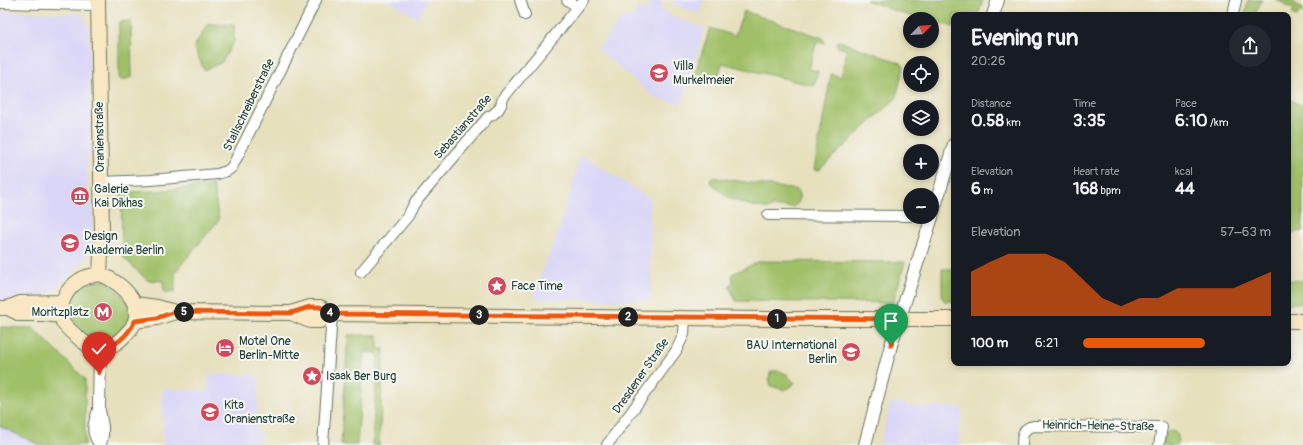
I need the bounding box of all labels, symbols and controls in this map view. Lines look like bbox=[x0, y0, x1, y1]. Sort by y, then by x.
north arrow bbox=[903, 12, 939, 48]
map controls bbox=[903, 12, 939, 224]
text: Evening run bbox=[971, 24, 1079, 52]
button: share bbox=[1229, 25, 1271, 67]
text: 20:26 bbox=[971, 53, 1005, 69]
street label: Stallschreiberstraße bbox=[220, 56, 278, 154]
button: locate bbox=[903, 56, 939, 92]
place label: Villa Murkelmeier bbox=[673, 59, 735, 88]
school or university icon: Villa Murkelmeier bbox=[648, 62, 670, 84]
street label: Sebastianstraße bbox=[431, 91, 495, 162]
text: Distance bbox=[971, 97, 1011, 110]
text: Time bbox=[1073, 97, 1096, 110]
text: Pace bbox=[1175, 97, 1197, 110]
button: layers bbox=[903, 100, 939, 136]
street label: Oranienstraße bbox=[92, 101, 108, 173]
text: 0.58 bbox=[971, 110, 1004, 131]
text: 3:35 bbox=[1073, 110, 1106, 131]
text: 6:10 bbox=[1175, 110, 1208, 131]
text: km bbox=[1004, 116, 1021, 129]
text: /km bbox=[1208, 116, 1228, 129]
button: + bbox=[903, 144, 939, 180]
text: Elevation bbox=[971, 165, 1013, 178]
text: Heart rate bbox=[1073, 165, 1119, 178]
text: kcal bbox=[1175, 165, 1193, 178]
text: 6 bbox=[971, 178, 981, 199]
text: 168 bbox=[1073, 178, 1098, 199]
text: 44 bbox=[1175, 178, 1195, 199]
place label: Galerie Kai Dikhas bbox=[94, 182, 143, 211]
text: m bbox=[981, 184, 993, 197]
text: bpm bbox=[1098, 184, 1121, 197]
museum icon: Galerie Kai Dikhas bbox=[69, 185, 91, 207]
button: − bbox=[903, 188, 939, 224]
text: Elevation bbox=[971, 224, 1021, 240]
text: 57–63 m bbox=[1220, 224, 1271, 240]
place label: Design Akademie Berlin bbox=[84, 229, 164, 258]
school or university icon: Design Akademie Berlin bbox=[59, 232, 81, 254]
place icon: Face Time bbox=[486, 275, 508, 297]
place label: Face Time bbox=[511, 279, 563, 294]
metro station icon: Moritzplatz bbox=[92, 301, 114, 323]
pin: 5 bbox=[174, 302, 194, 322]
pin: 4 bbox=[320, 303, 340, 323]
pin bbox=[874, 304, 908, 345]
place label: Moritzplatz bbox=[32, 305, 89, 320]
text: 5 bbox=[181, 305, 187, 318]
pin: 3 bbox=[469, 305, 489, 325]
text: 4 bbox=[327, 306, 333, 319]
pin: 2 bbox=[618, 307, 638, 327]
text: 3 bbox=[476, 308, 482, 321]
pin: 1 bbox=[767, 309, 787, 329]
text: 2 bbox=[625, 310, 631, 323]
icon: arrive bbox=[880, 310, 902, 332]
text: 1 bbox=[775, 312, 779, 325]
pin bbox=[82, 332, 116, 373]
place label: Motel One Berlin-Mitte bbox=[239, 334, 299, 363]
street label: Dresdener Straße bbox=[610, 335, 673, 416]
text: 100 m bbox=[971, 335, 1008, 351]
text: 6:21 bbox=[1035, 335, 1058, 351]
hotel icon: Motel One Berlin-Mitte bbox=[214, 337, 236, 359]
icon: check bbox=[88, 338, 110, 360]
place label: BAU International Berlin bbox=[746, 338, 837, 367]
school or university icon: BAU International Berlin bbox=[840, 341, 862, 363]
place icon: Isaak Ber Burg bbox=[301, 365, 323, 387]
place label: Isaak Ber Burg bbox=[326, 369, 396, 384]
place label: Kita Oranienstraße bbox=[224, 398, 295, 427]
school or university icon: Kita Oranienstraße bbox=[199, 401, 221, 423]
street label: Heinrich-Heine-Straße bbox=[1042, 418, 1154, 434]

